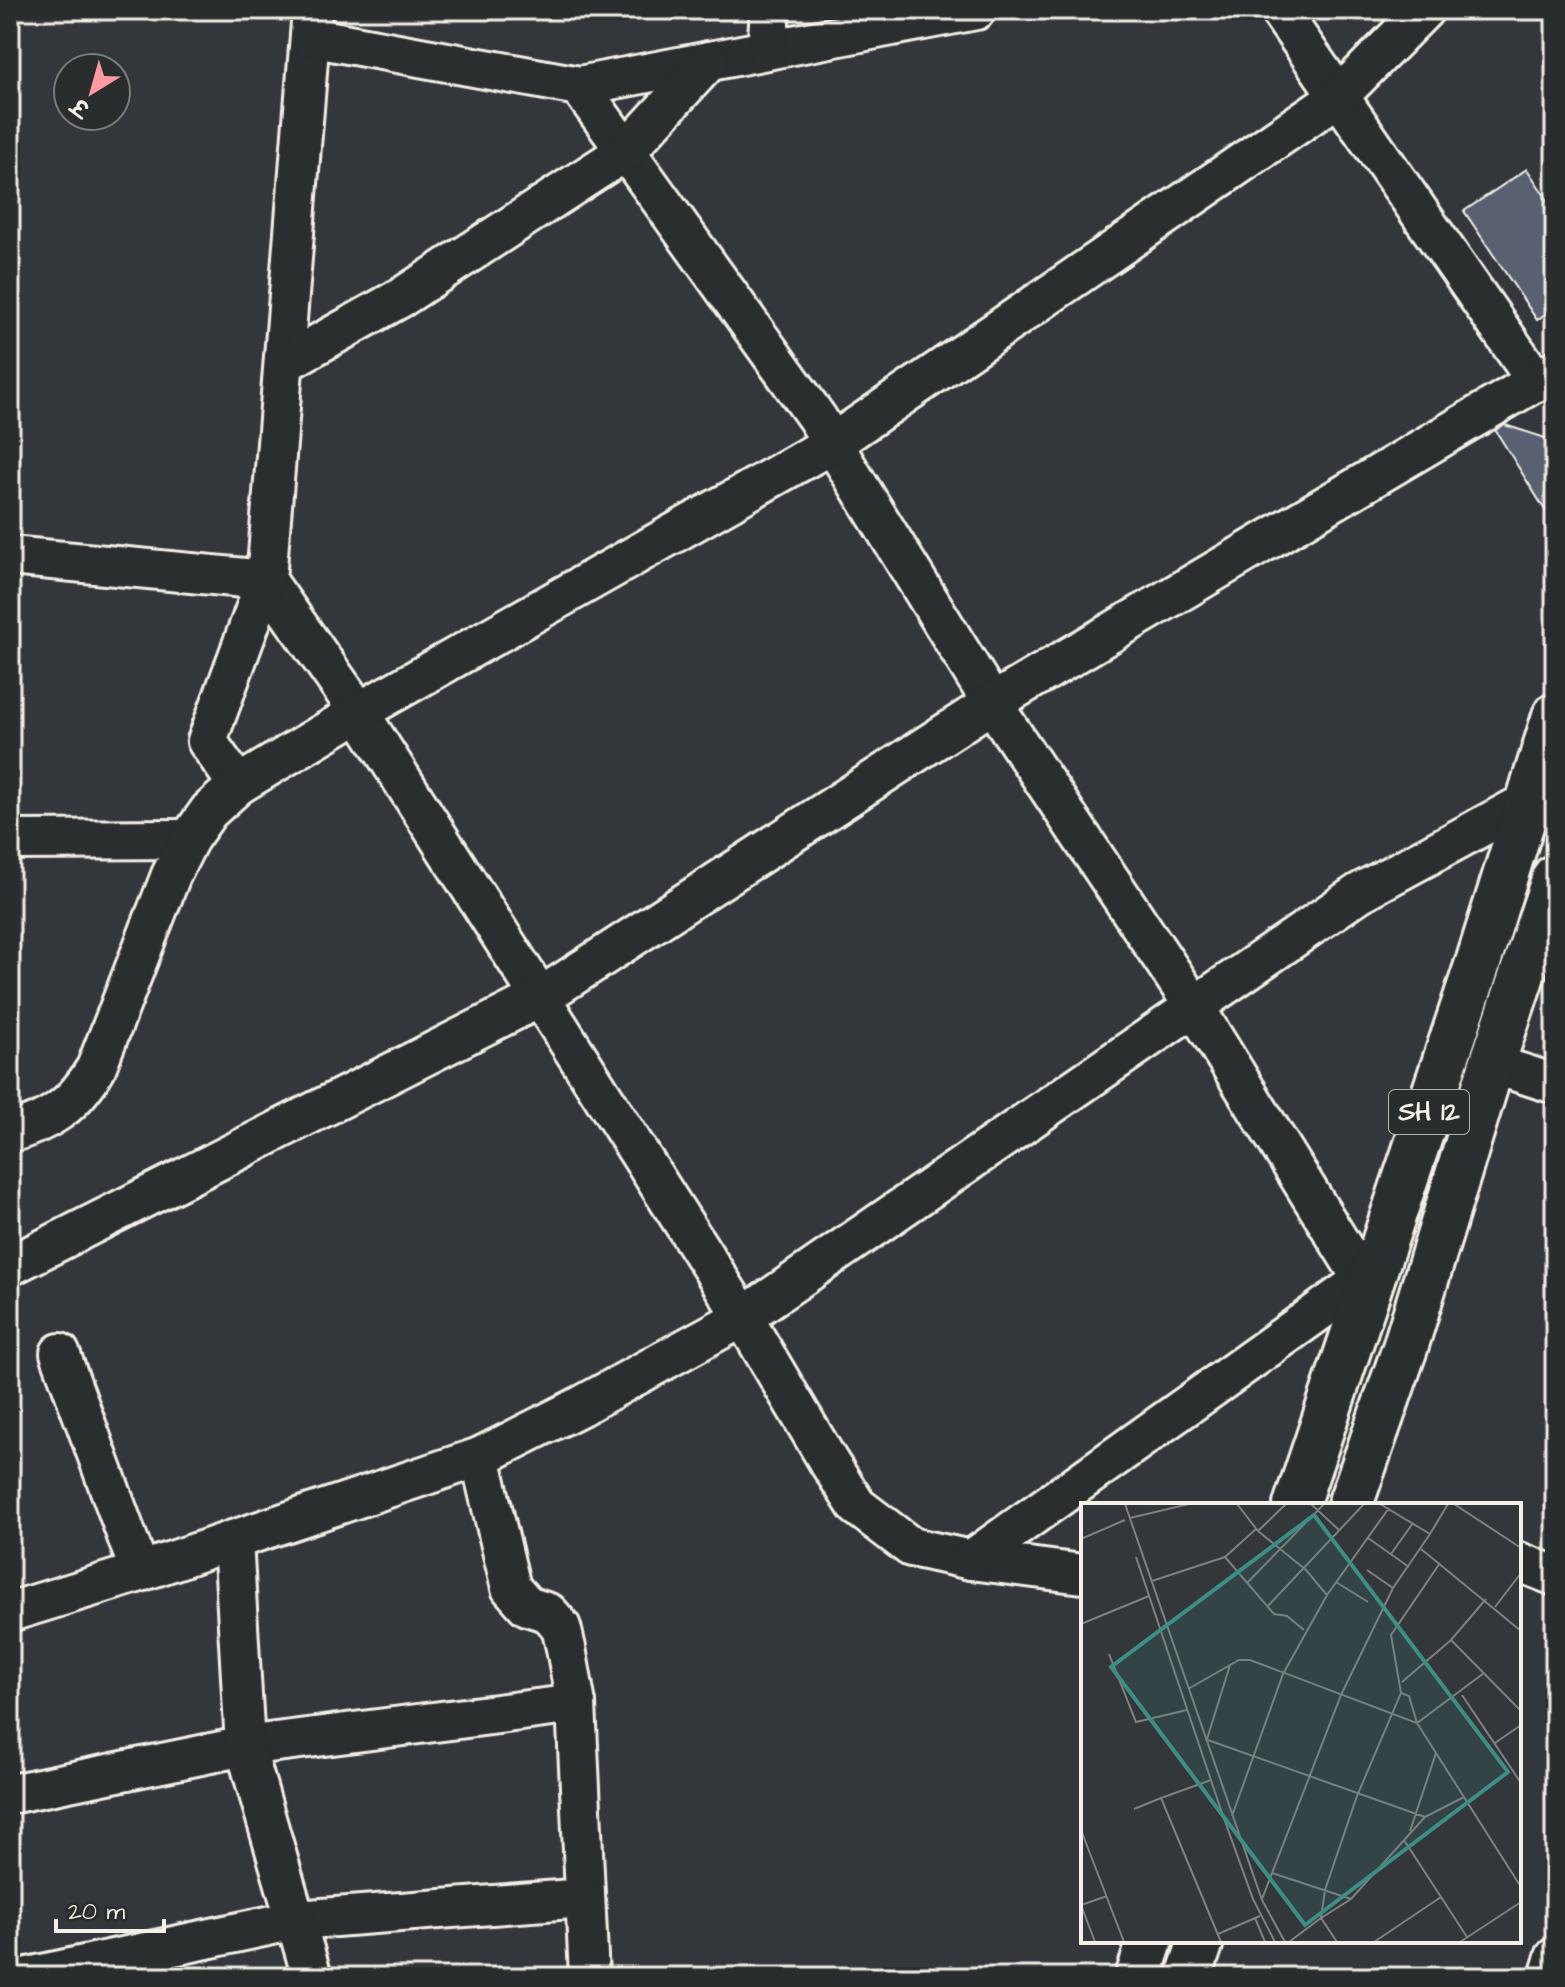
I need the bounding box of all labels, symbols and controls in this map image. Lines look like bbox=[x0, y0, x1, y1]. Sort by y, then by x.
north arrow bbox=[52, 52, 132, 132]
text: उ bbox=[64, 89, 98, 125]
road number: SH 12 bbox=[1389, 1090, 1469, 1134]
inset map bbox=[1081, 1503, 1521, 1943]
scale bar bbox=[56, 1883, 164, 1933]
text: 20 m bbox=[68, 1895, 125, 1929]

